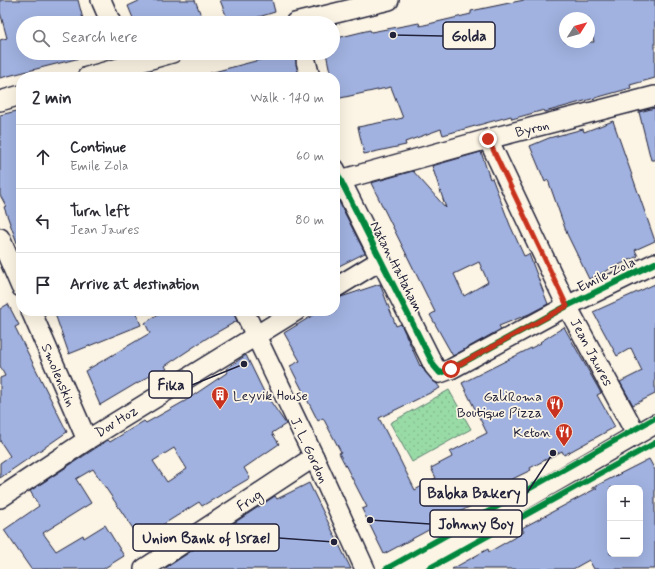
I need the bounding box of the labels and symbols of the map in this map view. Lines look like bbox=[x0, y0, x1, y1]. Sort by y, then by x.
north arrow bbox=[559, 12, 595, 48]
callout: Golda bbox=[443, 22, 495, 49]
text: Golda bbox=[451, 27, 487, 47]
street label: Byron bbox=[513, 116, 551, 142]
route end bbox=[479, 130, 497, 148]
street label: Natan HaHaham bbox=[366, 218, 427, 315]
street label: Emile Zola bbox=[574, 253, 639, 297]
street label: Jean Jaures bbox=[566, 315, 617, 390]
street label: Smolenskin bbox=[37, 341, 79, 410]
route start bbox=[442, 360, 460, 378]
callout: Fika bbox=[149, 371, 192, 398]
text: Fika bbox=[157, 376, 185, 396]
building icon: Leyvik House bbox=[210, 385, 230, 410]
place label: Leyvik House bbox=[233, 387, 308, 405]
place label: GaliRoma Boutique Pizza bbox=[457, 388, 542, 422]
restaurant icon: GaliRoma Boutique Pizza bbox=[545, 394, 565, 419]
street label: Dov Hoz bbox=[92, 402, 142, 442]
street label: J. L. Gordon bbox=[286, 414, 332, 486]
restaurant icon: Keton bbox=[554, 422, 574, 447]
place label: Keton bbox=[513, 424, 551, 442]
callout: Babka Bakery bbox=[420, 479, 527, 506]
text: Babka Bakery bbox=[427, 484, 521, 504]
street label: Frug bbox=[233, 486, 266, 517]
callout: Johnny Boy bbox=[430, 510, 522, 537]
text: Johnny Boy bbox=[438, 515, 514, 535]
callout: Union Bank of Israel bbox=[133, 524, 279, 551]
text: Union Bank of Israel bbox=[142, 529, 270, 549]

